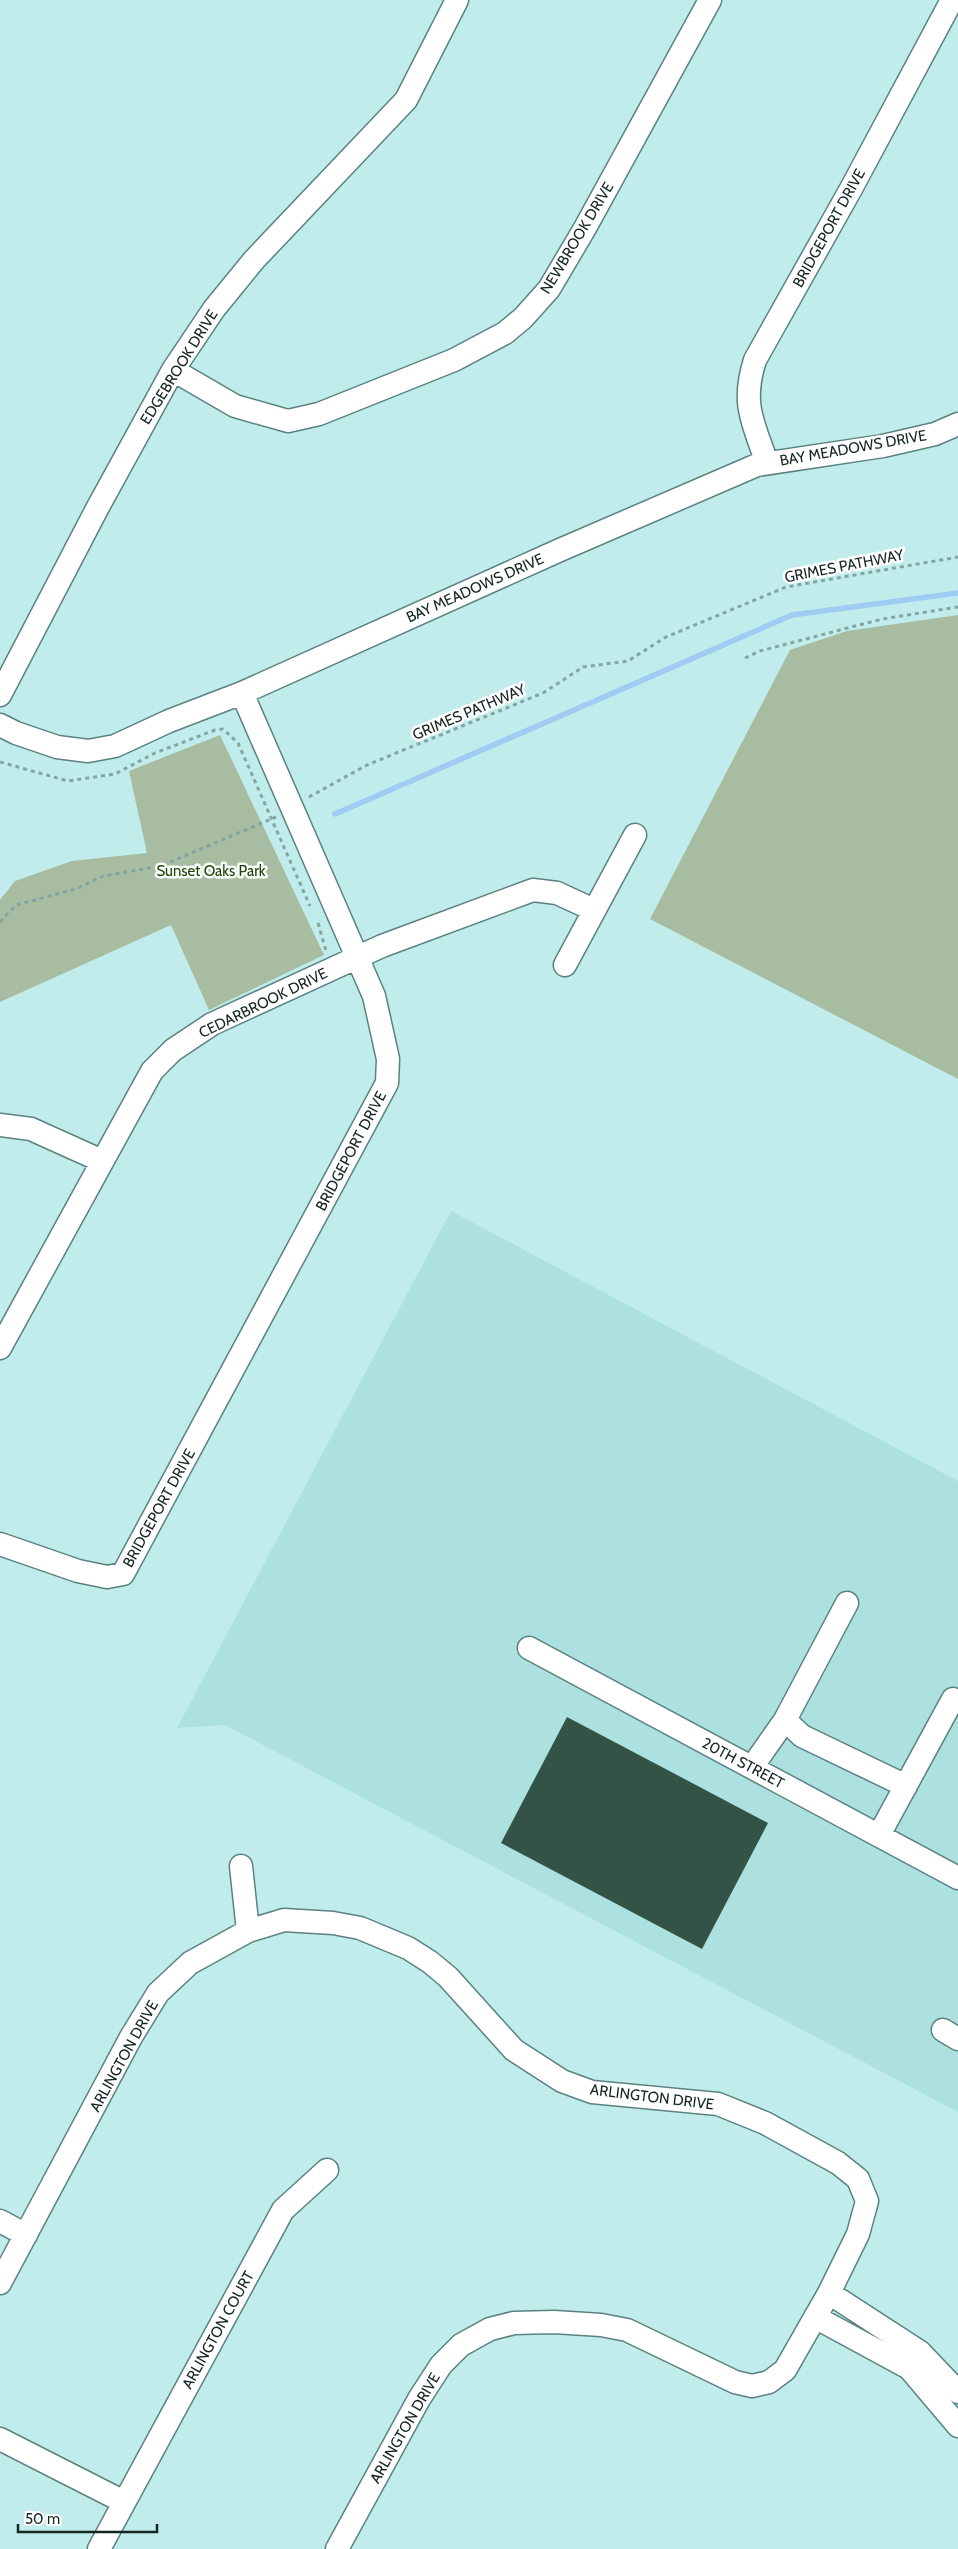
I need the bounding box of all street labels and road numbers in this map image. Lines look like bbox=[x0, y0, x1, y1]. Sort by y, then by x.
street label: BRIDGEPORT DRIVE bbox=[789, 166, 869, 290]
street label: NEWBROOK DRIVE bbox=[537, 179, 617, 297]
street label: EDGEBROOK DRIVE bbox=[136, 306, 222, 428]
street label: BAY MEADOWS DRIVE bbox=[778, 426, 928, 470]
street label: GRIMES PATHWAY bbox=[783, 546, 906, 586]
street label: BAY MEADOWS DRIVE bbox=[403, 550, 547, 626]
street label: GRIMES PATHWAY bbox=[410, 680, 529, 744]
street label: CEDARBROOK DRIVE bbox=[196, 964, 330, 1042]
street label: BRIDGEPORT DRIVE bbox=[312, 1088, 390, 1214]
street label: BRIDGEPORT DRIVE bbox=[119, 1446, 199, 1570]
street label: 20TH STREET bbox=[699, 1734, 787, 1792]
street label: ARLINGTON DRIVE bbox=[86, 1997, 162, 2115]
street label: ARLINGTON DRIVE bbox=[589, 2080, 715, 2114]
street label: ARLINGTON COURT bbox=[178, 2268, 258, 2392]
street label: ARLINGTON DRIVE bbox=[366, 2370, 444, 2486]

